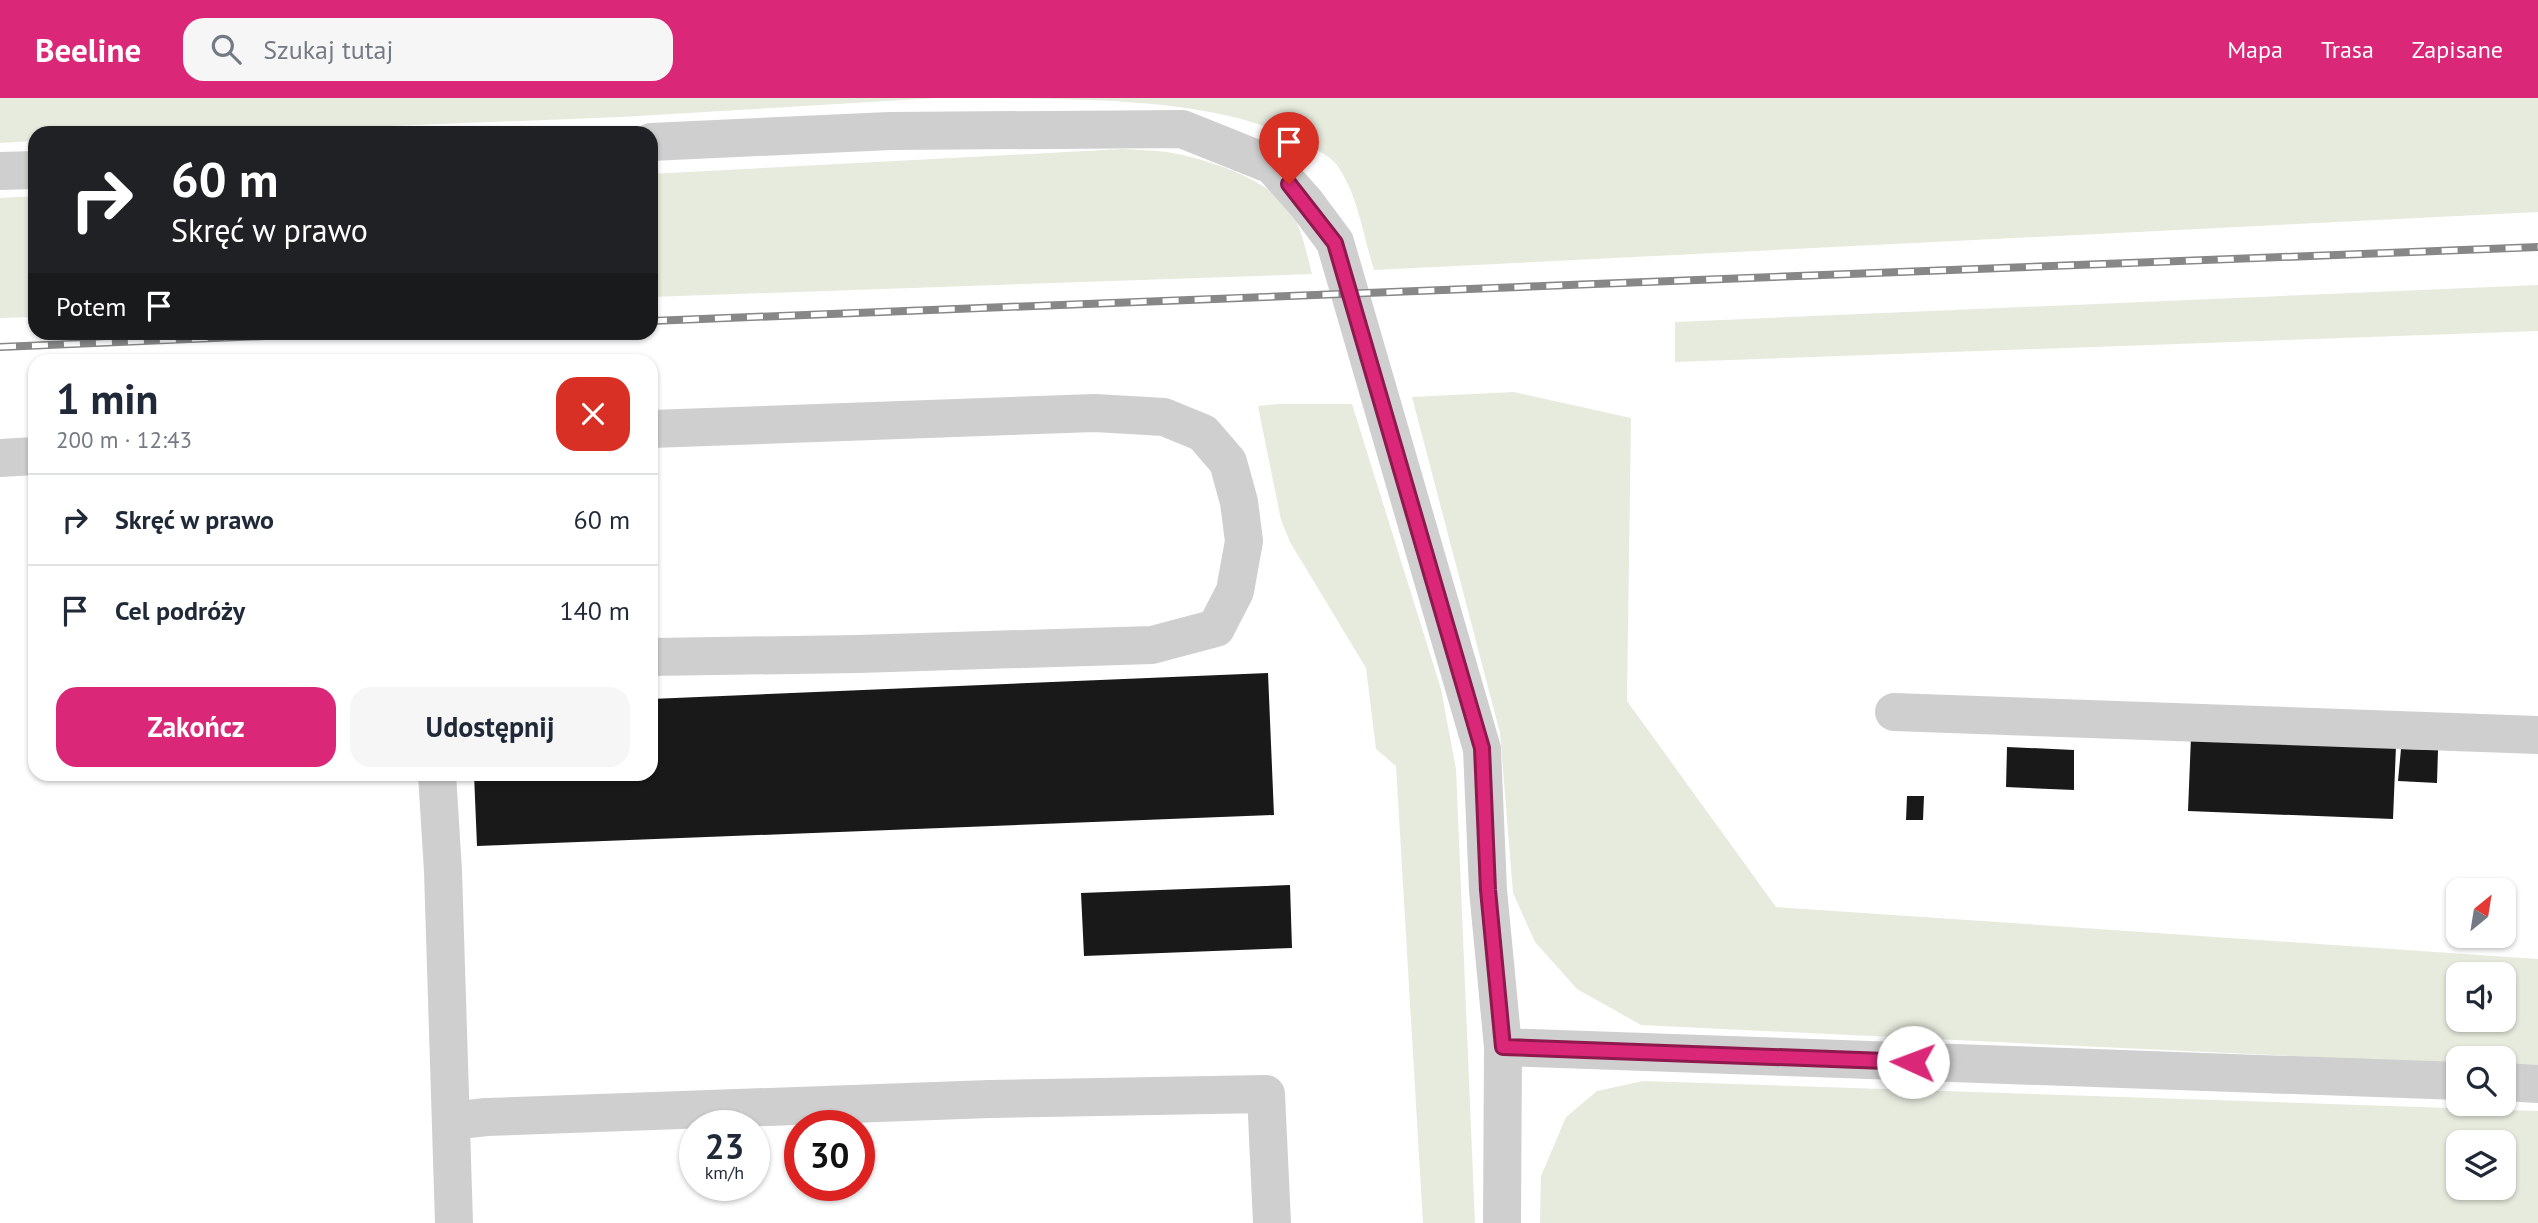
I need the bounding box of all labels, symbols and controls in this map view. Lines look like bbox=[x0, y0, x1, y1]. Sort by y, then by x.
search box bbox=[183, 18, 673, 81]
text: Beeline bbox=[35, 28, 141, 71]
icon: search bbox=[207, 30, 245, 68]
text: Szukaj tutaj bbox=[263, 33, 393, 66]
text: Mapa bbox=[2227, 34, 2283, 65]
text: Trasa bbox=[2321, 34, 2374, 65]
text: Zapisane bbox=[2412, 34, 2503, 65]
pin bbox=[1259, 112, 1319, 184]
icon: arrive bbox=[1270, 123, 1308, 161]
text: 60 m bbox=[171, 147, 278, 211]
icon: right bbox=[56, 154, 147, 245]
text: Skręć w prawo bbox=[171, 209, 368, 251]
icon: arrive bbox=[140, 287, 178, 325]
text: Potem bbox=[56, 290, 126, 323]
text: 1 min bbox=[56, 371, 158, 426]
button: close bbox=[556, 377, 630, 451]
text: 200 m · 12:43 bbox=[56, 425, 192, 454]
icon: right bbox=[56, 501, 94, 539]
text: Skręć w prawo bbox=[115, 503, 274, 536]
text: 60 m bbox=[574, 503, 630, 536]
icon: arrive bbox=[56, 592, 94, 630]
text: Cel podróży bbox=[115, 594, 245, 627]
text: 140 m bbox=[559, 594, 630, 627]
button: Zakończ bbox=[56, 687, 336, 767]
button: Udostępnij bbox=[350, 687, 630, 767]
north arrow bbox=[2446, 878, 2516, 948]
map controls bbox=[2446, 878, 2516, 1200]
button: sound bbox=[2446, 962, 2516, 1032]
position arrow bbox=[1876, 1025, 1950, 1099]
button: search bbox=[2446, 1046, 2516, 1116]
speed limit sign: 30 bbox=[784, 1110, 875, 1201]
text: 23 bbox=[705, 1123, 744, 1169]
button: layers bbox=[2446, 1130, 2516, 1200]
text: km/h bbox=[705, 1161, 744, 1184]

